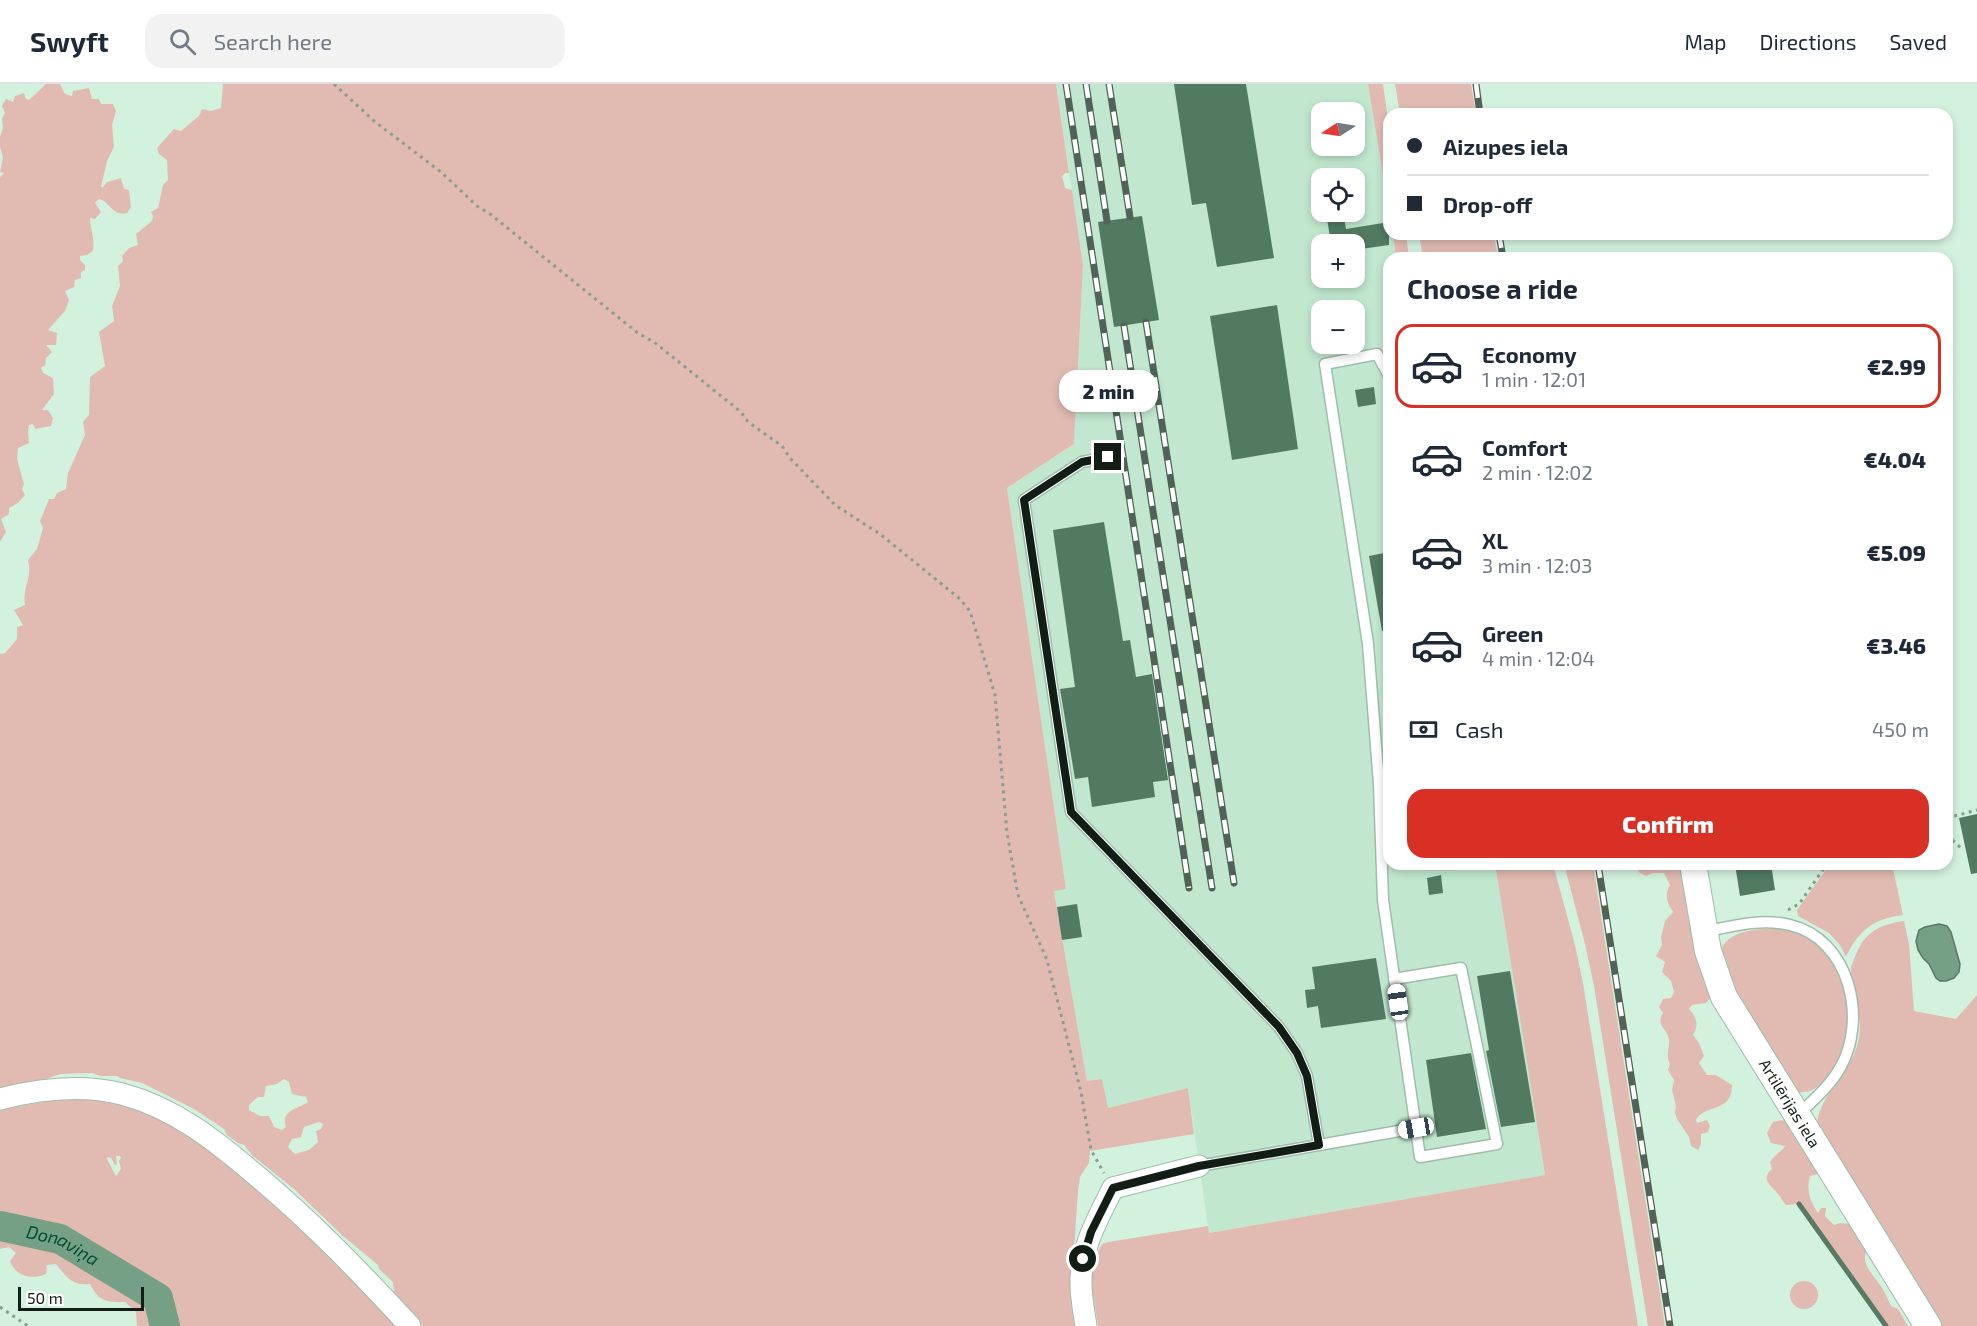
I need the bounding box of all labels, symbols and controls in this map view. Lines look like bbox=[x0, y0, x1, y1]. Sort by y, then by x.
search box bbox=[145, 14, 565, 68]
text: Swyft bbox=[30, 24, 109, 58]
icon: search bbox=[166, 25, 199, 58]
text: Search here bbox=[214, 28, 332, 54]
text: Map bbox=[1684, 29, 1727, 54]
text: Directions bbox=[1760, 29, 1856, 54]
text: Saved bbox=[1889, 29, 1947, 54]
north arrow bbox=[1311, 102, 1365, 156]
map controls bbox=[1311, 102, 1365, 354]
text: Aizupes iela bbox=[1443, 133, 1568, 159]
button: locate bbox=[1311, 168, 1365, 222]
text: Drop-off bbox=[1443, 191, 1532, 217]
button: + bbox=[1311, 234, 1365, 288]
text: Choose a ride bbox=[1407, 272, 1578, 304]
button: − bbox=[1311, 300, 1365, 354]
icon: car bbox=[1410, 339, 1464, 393]
text: Economy bbox=[1482, 341, 1577, 367]
text: €2.99 bbox=[1867, 353, 1926, 379]
text: 1 min · 12:01 bbox=[1482, 367, 1586, 391]
callout: 2 min bbox=[1058, 370, 1158, 412]
text: 2 min bbox=[1083, 379, 1134, 403]
icon: car bbox=[1410, 432, 1464, 486]
text: Comfort bbox=[1482, 434, 1567, 460]
route end bbox=[1094, 443, 1121, 470]
text: €4.04 bbox=[1864, 446, 1926, 472]
text: 2 min · 12:02 bbox=[1482, 460, 1593, 484]
icon: car bbox=[1410, 525, 1464, 579]
text: XL bbox=[1482, 527, 1508, 553]
text: €5.09 bbox=[1867, 539, 1926, 565]
text: 3 min · 12:03 bbox=[1482, 553, 1592, 577]
icon: car bbox=[1410, 618, 1464, 672]
text: Green bbox=[1482, 620, 1544, 646]
text: €3.46 bbox=[1866, 632, 1926, 658]
text: 4 min · 12:04 bbox=[1482, 646, 1595, 670]
icon: cash bbox=[1407, 713, 1440, 746]
text: Cash bbox=[1455, 716, 1504, 742]
text: 450 m bbox=[1872, 717, 1929, 741]
button: Confirm bbox=[1407, 789, 1929, 858]
car bbox=[1387, 983, 1409, 1021]
street label: Artilērijas iela bbox=[1756, 1055, 1825, 1151]
car bbox=[1397, 1116, 1435, 1140]
water label: Donaviņa bbox=[24, 1220, 103, 1270]
route start bbox=[1069, 1245, 1096, 1272]
scale bar bbox=[18, 1284, 144, 1312]
text: 50 m bbox=[27, 1288, 63, 1307]

